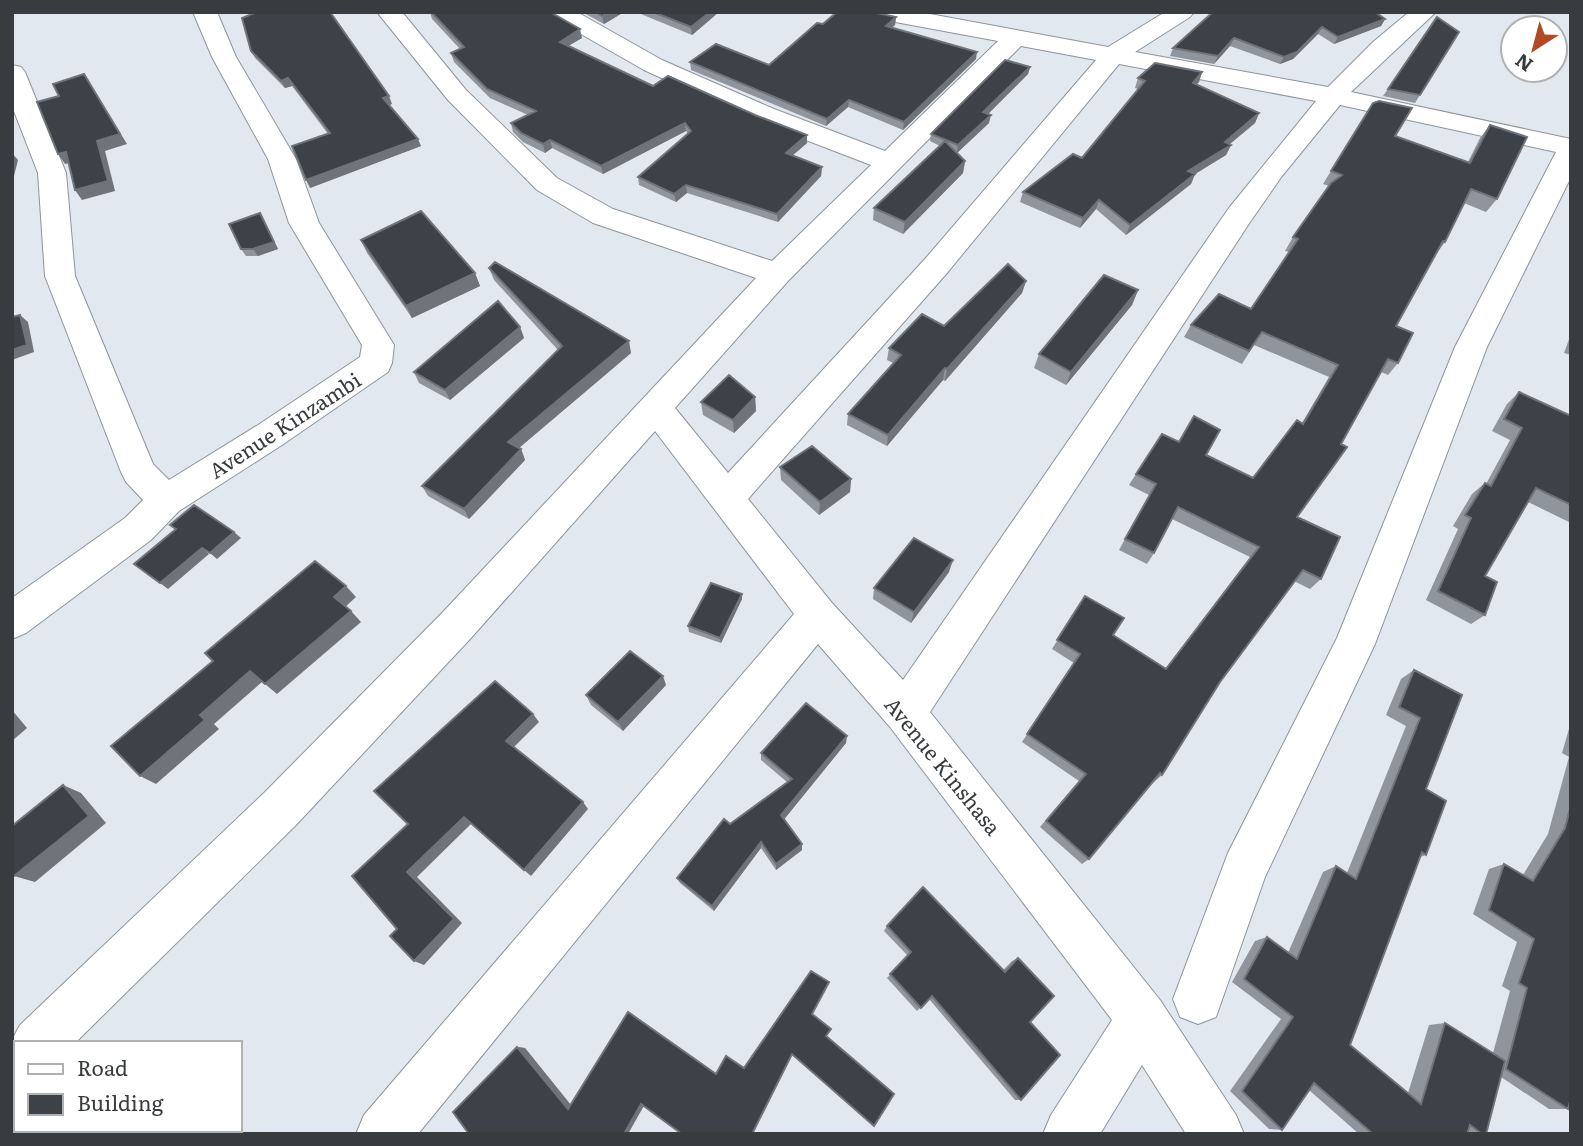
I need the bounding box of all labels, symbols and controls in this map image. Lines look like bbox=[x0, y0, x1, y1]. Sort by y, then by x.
north arrow bbox=[1499, 14, 1569, 84]
text: N bbox=[1509, 48, 1538, 80]
street label: Avenue Kinzambi bbox=[202, 363, 366, 485]
street label: Avenue Kinshasa bbox=[879, 689, 1010, 841]
legend bbox=[14, 1041, 242, 1132]
text: Road bbox=[77, 1051, 128, 1082]
text: Building bbox=[77, 1086, 164, 1117]

